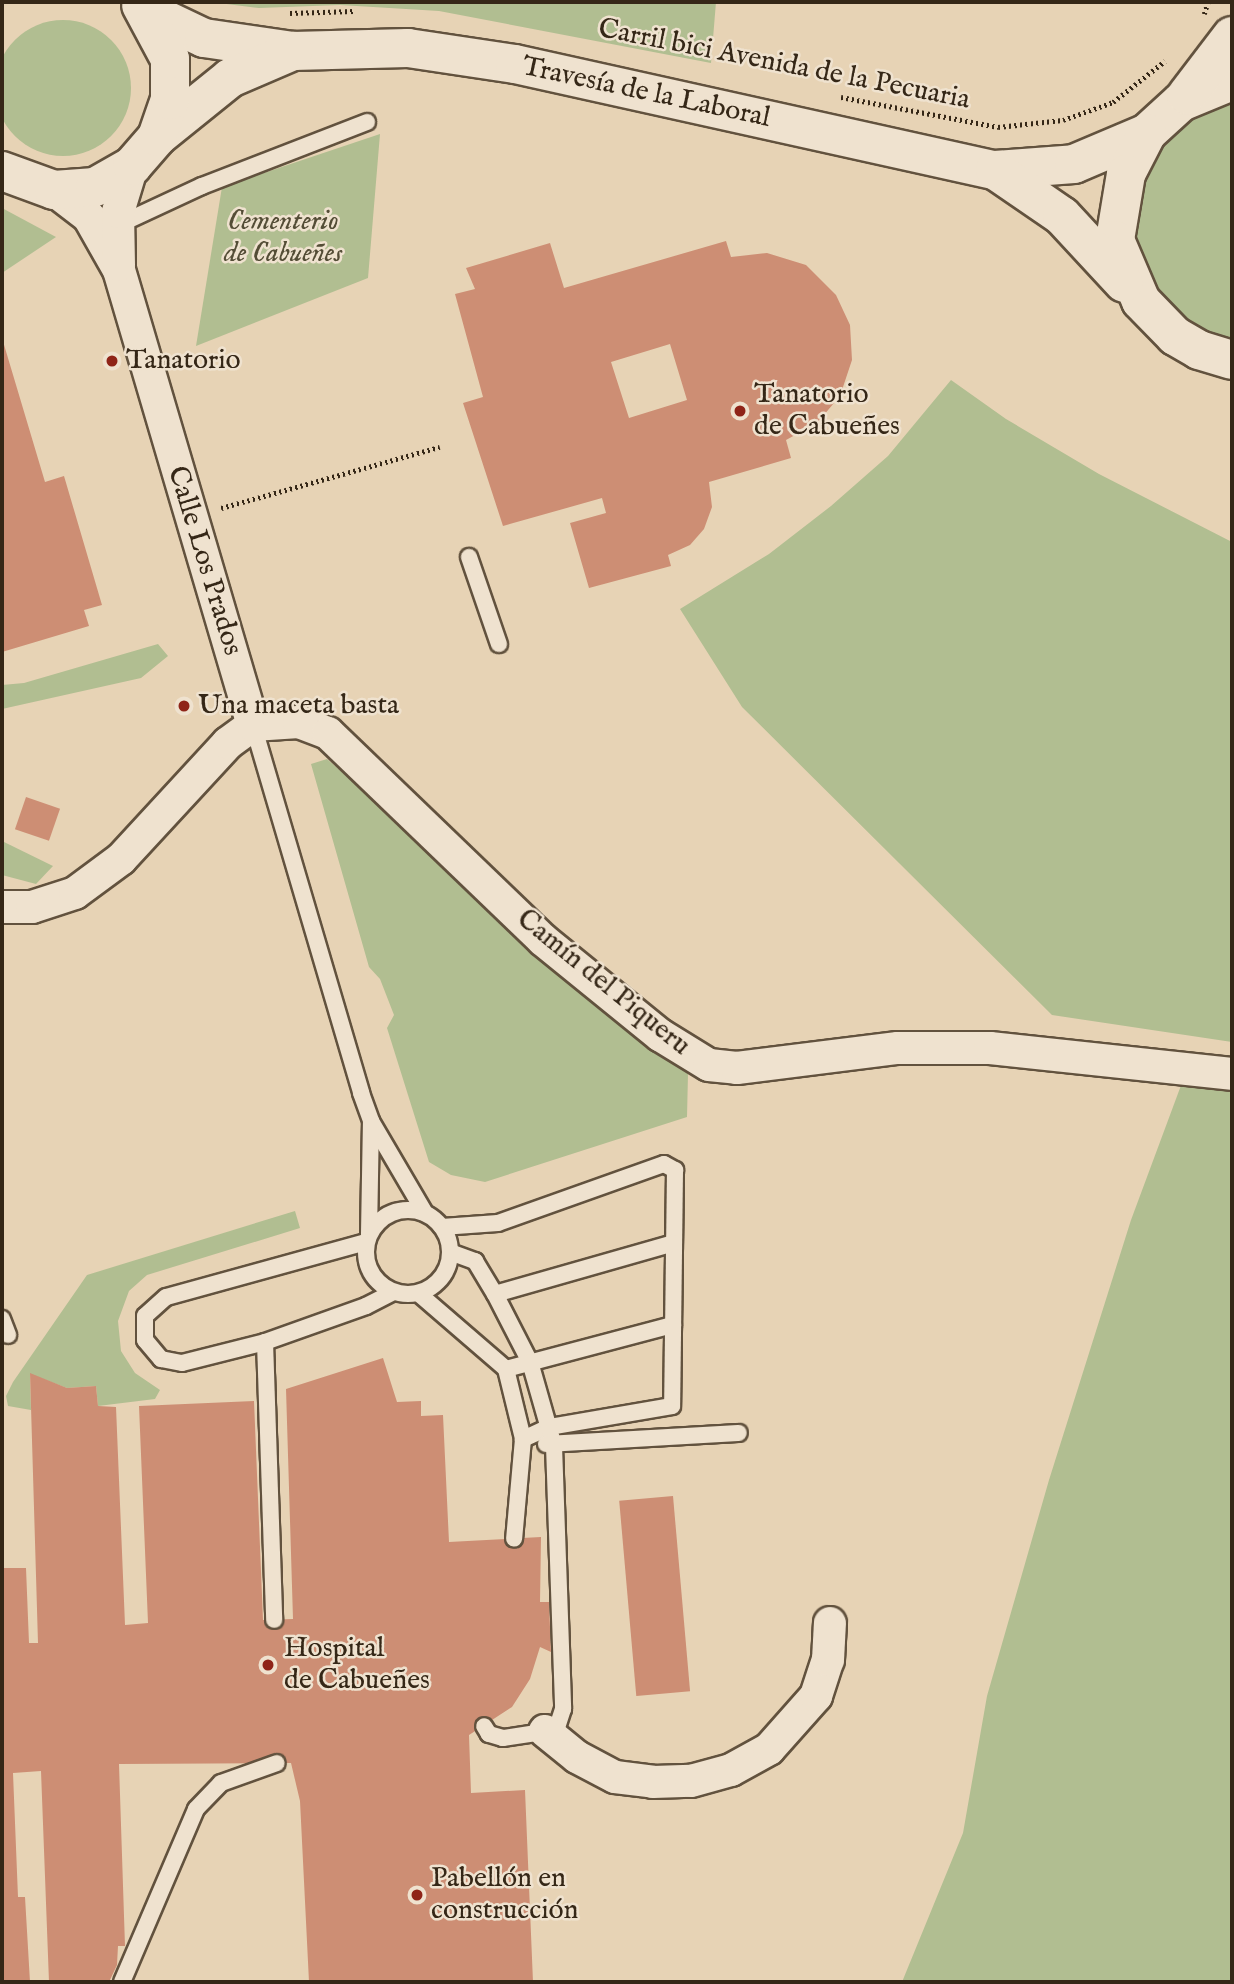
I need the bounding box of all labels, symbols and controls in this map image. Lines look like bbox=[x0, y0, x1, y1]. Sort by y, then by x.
street label: Carril bici Avenida de la Pecuaria bbox=[595, 12, 973, 118]
street label: Travesía de la Laboral bbox=[519, 50, 773, 136]
park label: Cementerio de Cabueñes bbox=[224, 205, 342, 271]
place label: Tanatorio bbox=[126, 344, 241, 378]
marker: Tanatorio bbox=[104, 353, 120, 369]
place label: Tanatorio de Cabueñes bbox=[754, 378, 900, 444]
marker: Tanatorio de Cabueñes bbox=[732, 403, 748, 419]
street label: Calle Los Prados bbox=[159, 462, 249, 660]
place label: Una maceta basta bbox=[198, 689, 399, 723]
marker: Una maceta basta bbox=[176, 698, 192, 714]
street label: Camín del Piqueru bbox=[510, 903, 696, 1063]
place label: Hospital de Cabueñes bbox=[284, 1632, 430, 1698]
marker: Hospital de Cabueñes bbox=[258, 1655, 278, 1675]
place label: Pabellón en construcción bbox=[431, 1862, 578, 1928]
marker: Pabellón en construcción bbox=[409, 1887, 425, 1903]

